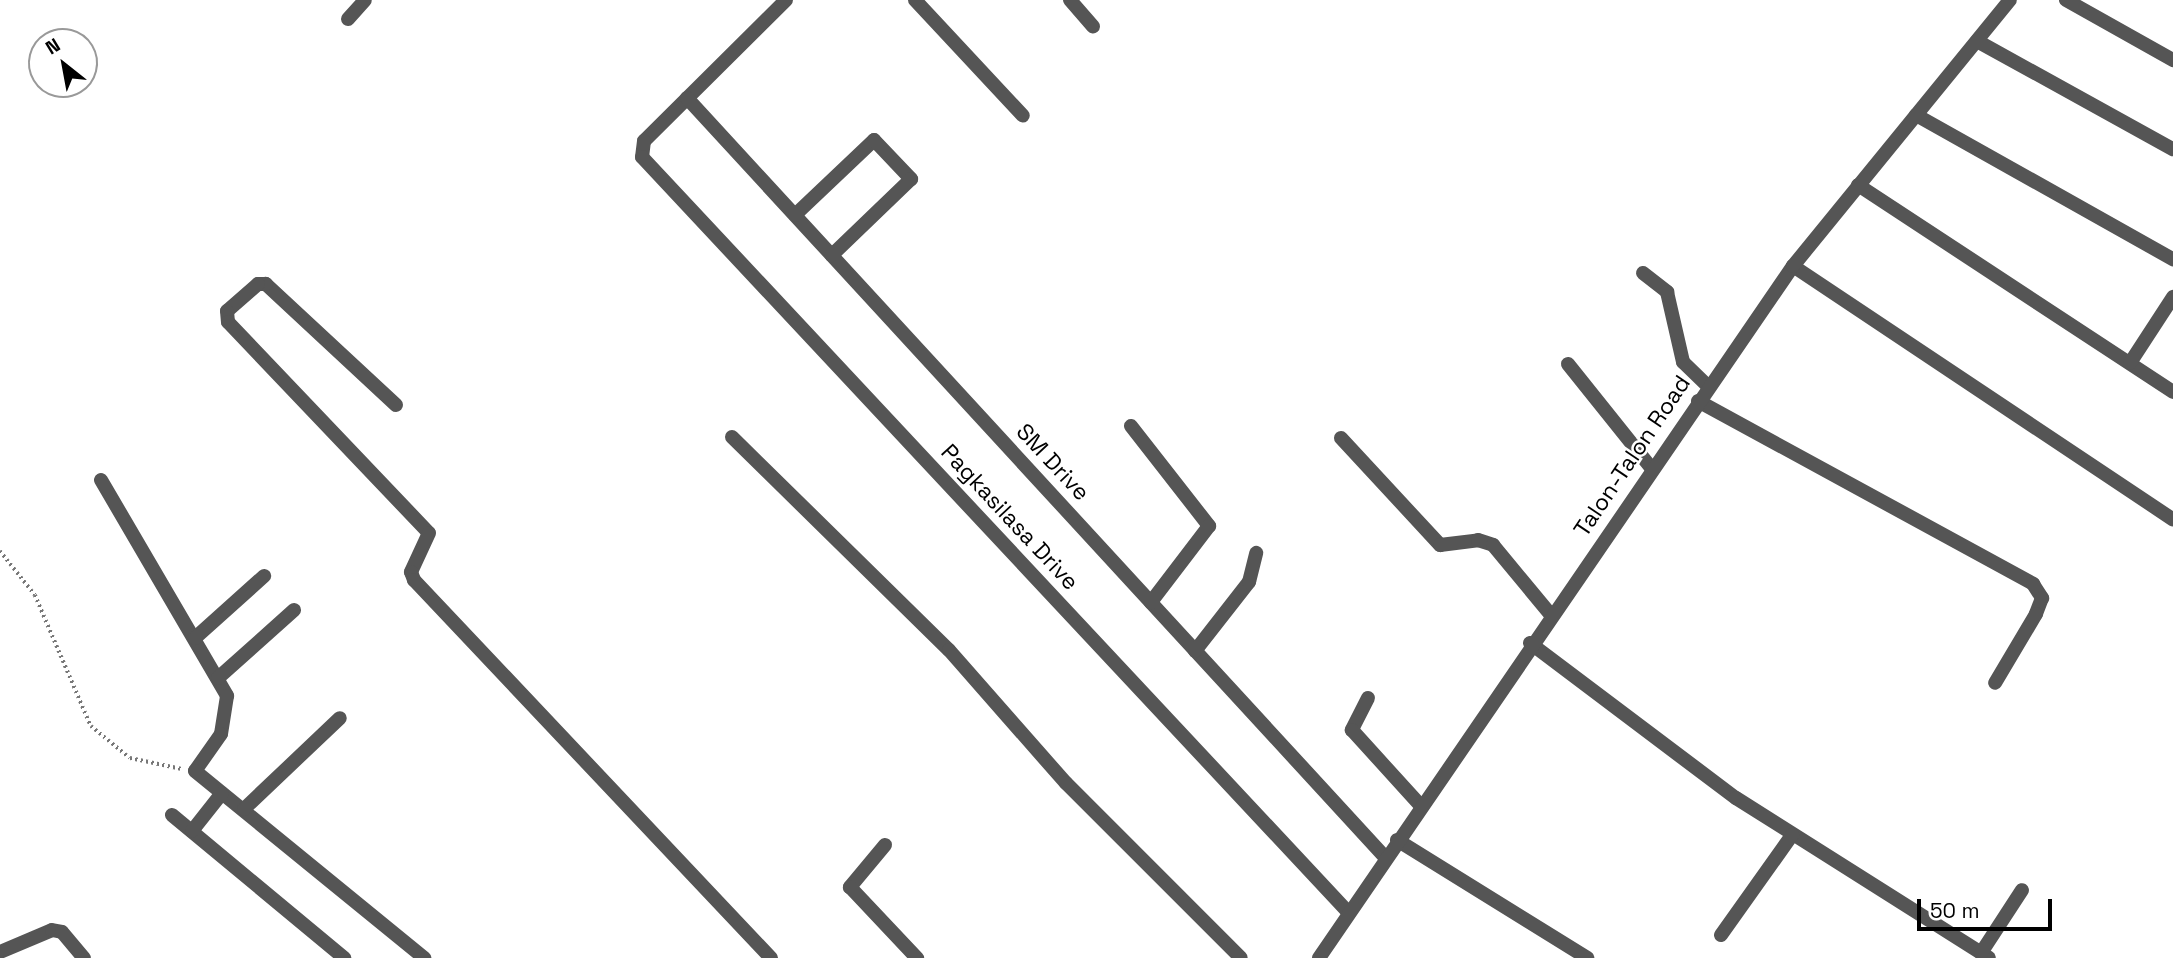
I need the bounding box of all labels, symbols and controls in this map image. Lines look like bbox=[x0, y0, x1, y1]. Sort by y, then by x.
north arrow bbox=[28, 28, 98, 98]
text: N bbox=[41, 32, 65, 60]
street label: Talon-Talon Road bbox=[1568, 370, 1696, 542]
street label: SM Drive bbox=[1011, 418, 1095, 506]
street label: Pagkasilasa Drive bbox=[935, 438, 1085, 596]
scale bar bbox=[1921, 884, 2056, 928]
text: 50 m bbox=[1930, 897, 1980, 924]

